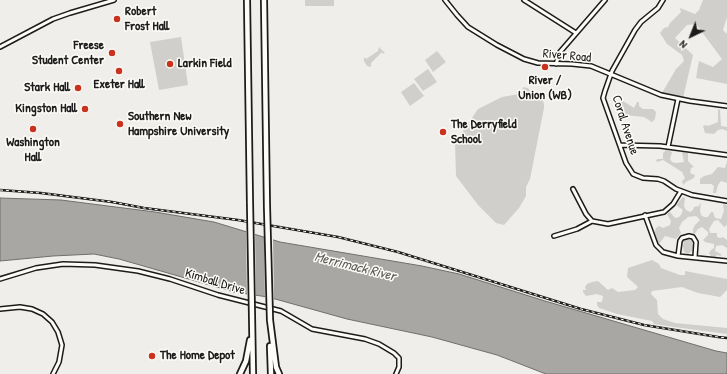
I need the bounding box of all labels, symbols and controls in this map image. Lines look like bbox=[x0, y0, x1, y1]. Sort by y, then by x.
place label: Robert Frost Hall bbox=[125, 4, 169, 35]
marker: Robert Frost Hall bbox=[112, 14, 122, 24]
north arrow bbox=[671, 16, 711, 56]
place label: Freese Student Center bbox=[32, 38, 104, 69]
text: N bbox=[676, 38, 690, 52]
street label: River Road bbox=[542, 46, 592, 66]
marker: Freese Student Center bbox=[107, 48, 117, 58]
place label: Larkin Field bbox=[178, 56, 232, 72]
marker: Larkin Field bbox=[165, 59, 175, 69]
marker: River / Union (WB) bbox=[540, 62, 550, 72]
marker: Exeter Hall bbox=[114, 66, 124, 76]
place label: River / Union (WB) bbox=[518, 73, 572, 104]
place label: Exeter Hall bbox=[93, 77, 145, 93]
place label: Stark Hall bbox=[24, 80, 70, 96]
marker: Stark Hall bbox=[73, 83, 83, 93]
street label: Coral Avenue bbox=[608, 93, 642, 157]
place label: Kingston Hall bbox=[15, 101, 77, 117]
marker: Kingston Hall bbox=[80, 104, 90, 114]
place label: Southern New Hampshire University bbox=[128, 109, 229, 140]
place label: The Derryfield School bbox=[451, 117, 516, 148]
marker: Southern New Hampshire University bbox=[115, 119, 125, 129]
marker: Washington Hall bbox=[28, 124, 38, 134]
marker: The Derryfield School bbox=[438, 127, 448, 137]
place label: Washington Hall bbox=[6, 135, 60, 166]
water label: Merrimack River bbox=[313, 249, 397, 285]
street label: Kimball Drive bbox=[183, 265, 247, 299]
place label: The Home Depot bbox=[160, 348, 235, 364]
marker: The Home Depot bbox=[147, 351, 157, 361]

